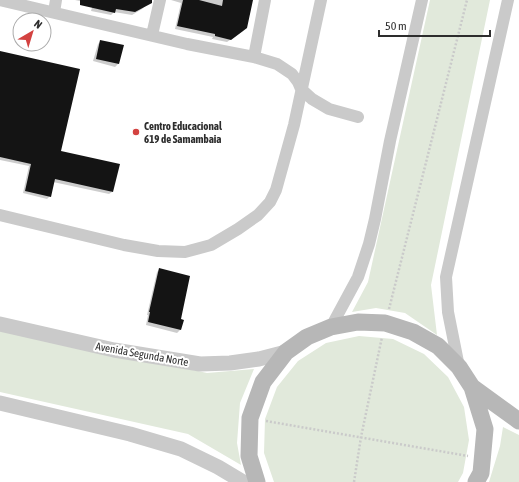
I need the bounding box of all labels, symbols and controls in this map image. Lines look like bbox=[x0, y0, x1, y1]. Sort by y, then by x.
north arrow bbox=[12, 12, 52, 52]
scale bar bbox=[379, 12, 490, 38]
text: N bbox=[32, 17, 44, 31]
text: 50 m bbox=[385, 19, 407, 33]
place label: Centro Educacional 619 de Samambaia bbox=[144, 120, 223, 145]
marker: Centro Educacional 619 de Samambaia bbox=[131, 127, 141, 137]
street label: Avenida Segunda Norte bbox=[95, 340, 189, 368]

